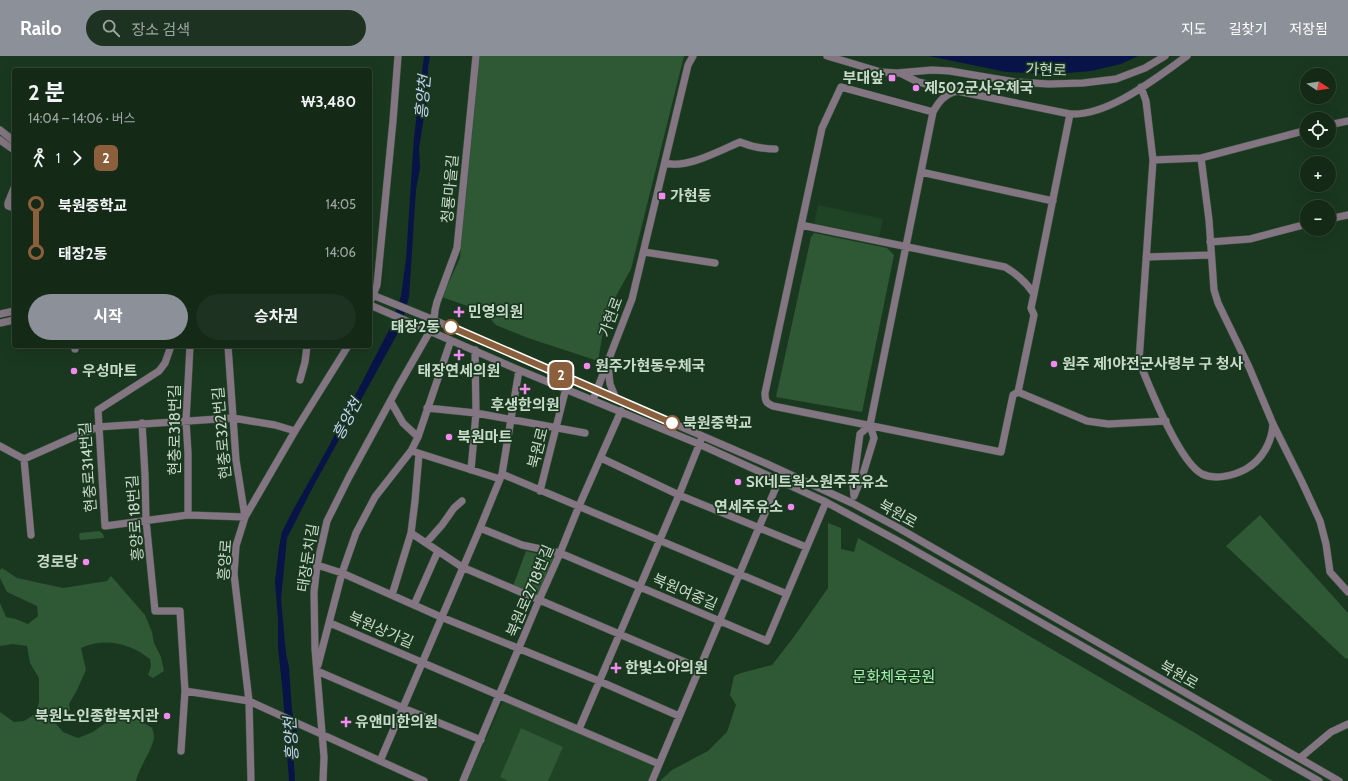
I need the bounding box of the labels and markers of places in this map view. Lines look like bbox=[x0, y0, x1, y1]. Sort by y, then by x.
place label: 부대앞 bbox=[843, 69, 884, 87]
marker: 부대앞 bbox=[887, 73, 897, 83]
place label: 제502군사우체국 bbox=[924, 79, 1034, 97]
marker: 제502군사우체국 bbox=[911, 83, 921, 93]
place label: 가현동 bbox=[670, 187, 712, 205]
marker: 가현동 bbox=[657, 191, 667, 201]
place label: 민영의원 bbox=[468, 303, 523, 321]
marker: 민영의원 bbox=[453, 306, 465, 318]
place label: 태장2동 bbox=[391, 318, 440, 336]
marker: 태장2동 bbox=[443, 319, 459, 335]
marker: 태장연세의원 bbox=[453, 349, 465, 361]
place label: 원주 제1야전군사령부 구 청사 bbox=[1062, 355, 1243, 373]
place label: 원주가현동우체국 bbox=[595, 357, 706, 375]
marker: 원주 제1야전군사령부 구 청사 bbox=[1049, 359, 1059, 369]
marker: 원주가현동우체국 bbox=[582, 361, 592, 371]
place label: 우성마트 bbox=[82, 362, 137, 380]
place label: 태장연세의원 bbox=[418, 362, 500, 380]
marker: 우성마트 bbox=[69, 366, 79, 376]
marker: 후생한의원 bbox=[519, 383, 531, 395]
place label: 후생한의원 bbox=[490, 396, 560, 414]
place label: 북원중학교 bbox=[683, 414, 752, 432]
marker: 북원중학교 bbox=[664, 415, 680, 431]
place label: 북원마트 bbox=[457, 428, 512, 446]
marker: 북원마트 bbox=[444, 432, 454, 442]
place label: SK네트웍스원주주유소 bbox=[746, 473, 889, 491]
marker: SK네트웍스원주주유소 bbox=[733, 477, 743, 487]
place label: 연세주유소 bbox=[714, 498, 783, 516]
marker: 연세주유소 bbox=[786, 502, 796, 512]
place label: 경로당 bbox=[37, 553, 78, 571]
marker: 경로당 bbox=[81, 557, 91, 567]
place label: 한빛소아의원 bbox=[625, 659, 708, 677]
marker: 한빛소아의원 bbox=[610, 662, 622, 674]
place label: 북원노인종합복지관 bbox=[35, 707, 159, 725]
marker: 북원노인종합복지관 bbox=[162, 711, 172, 721]
place label: 유앤미한의원 bbox=[355, 713, 438, 731]
marker: 유앤미한의원 bbox=[340, 716, 352, 728]

